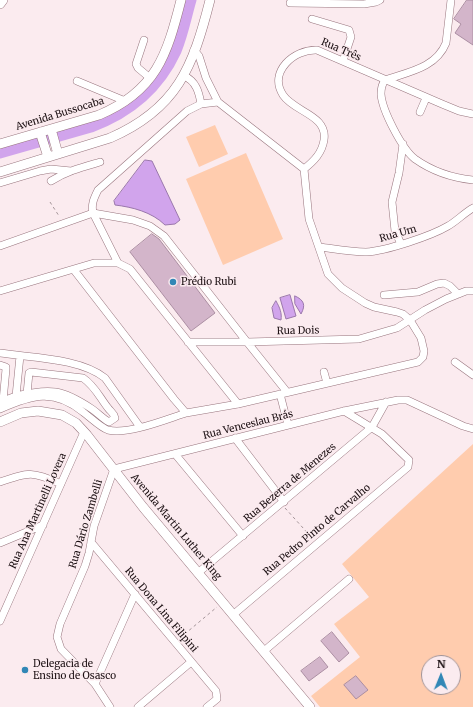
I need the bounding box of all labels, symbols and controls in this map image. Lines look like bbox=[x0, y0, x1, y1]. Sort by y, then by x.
street label: Rua Três bbox=[319, 36, 363, 64]
street label: Avenida Bussocaba bbox=[14, 95, 106, 133]
street label: Rua Um bbox=[378, 223, 418, 245]
place label: Prédio Rubi bbox=[181, 276, 237, 288]
marker: Prédio Rubi bbox=[168, 277, 178, 287]
street label: Rua Dois bbox=[277, 325, 319, 337]
street label: Rua Venceslau Brás bbox=[202, 408, 294, 442]
street label: Rua Bezerra de Menezes bbox=[242, 441, 338, 525]
street label: Rua Ana Martinelli Lovera bbox=[7, 451, 69, 571]
street label: Avenida Martin Luther King bbox=[128, 472, 224, 582]
street label: Rua Dário Zambelli bbox=[67, 478, 105, 570]
street label: Rua Pedro Pinto de Carvalho bbox=[261, 482, 373, 578]
street label: Rua Dona Lina Filipini bbox=[122, 565, 200, 655]
north arrow bbox=[421, 655, 461, 695]
text: N bbox=[437, 657, 446, 671]
place label: Delegacia de Ensino de Osasco bbox=[33, 658, 116, 682]
marker: Delegacia de Ensino de Osasco bbox=[20, 665, 30, 675]

